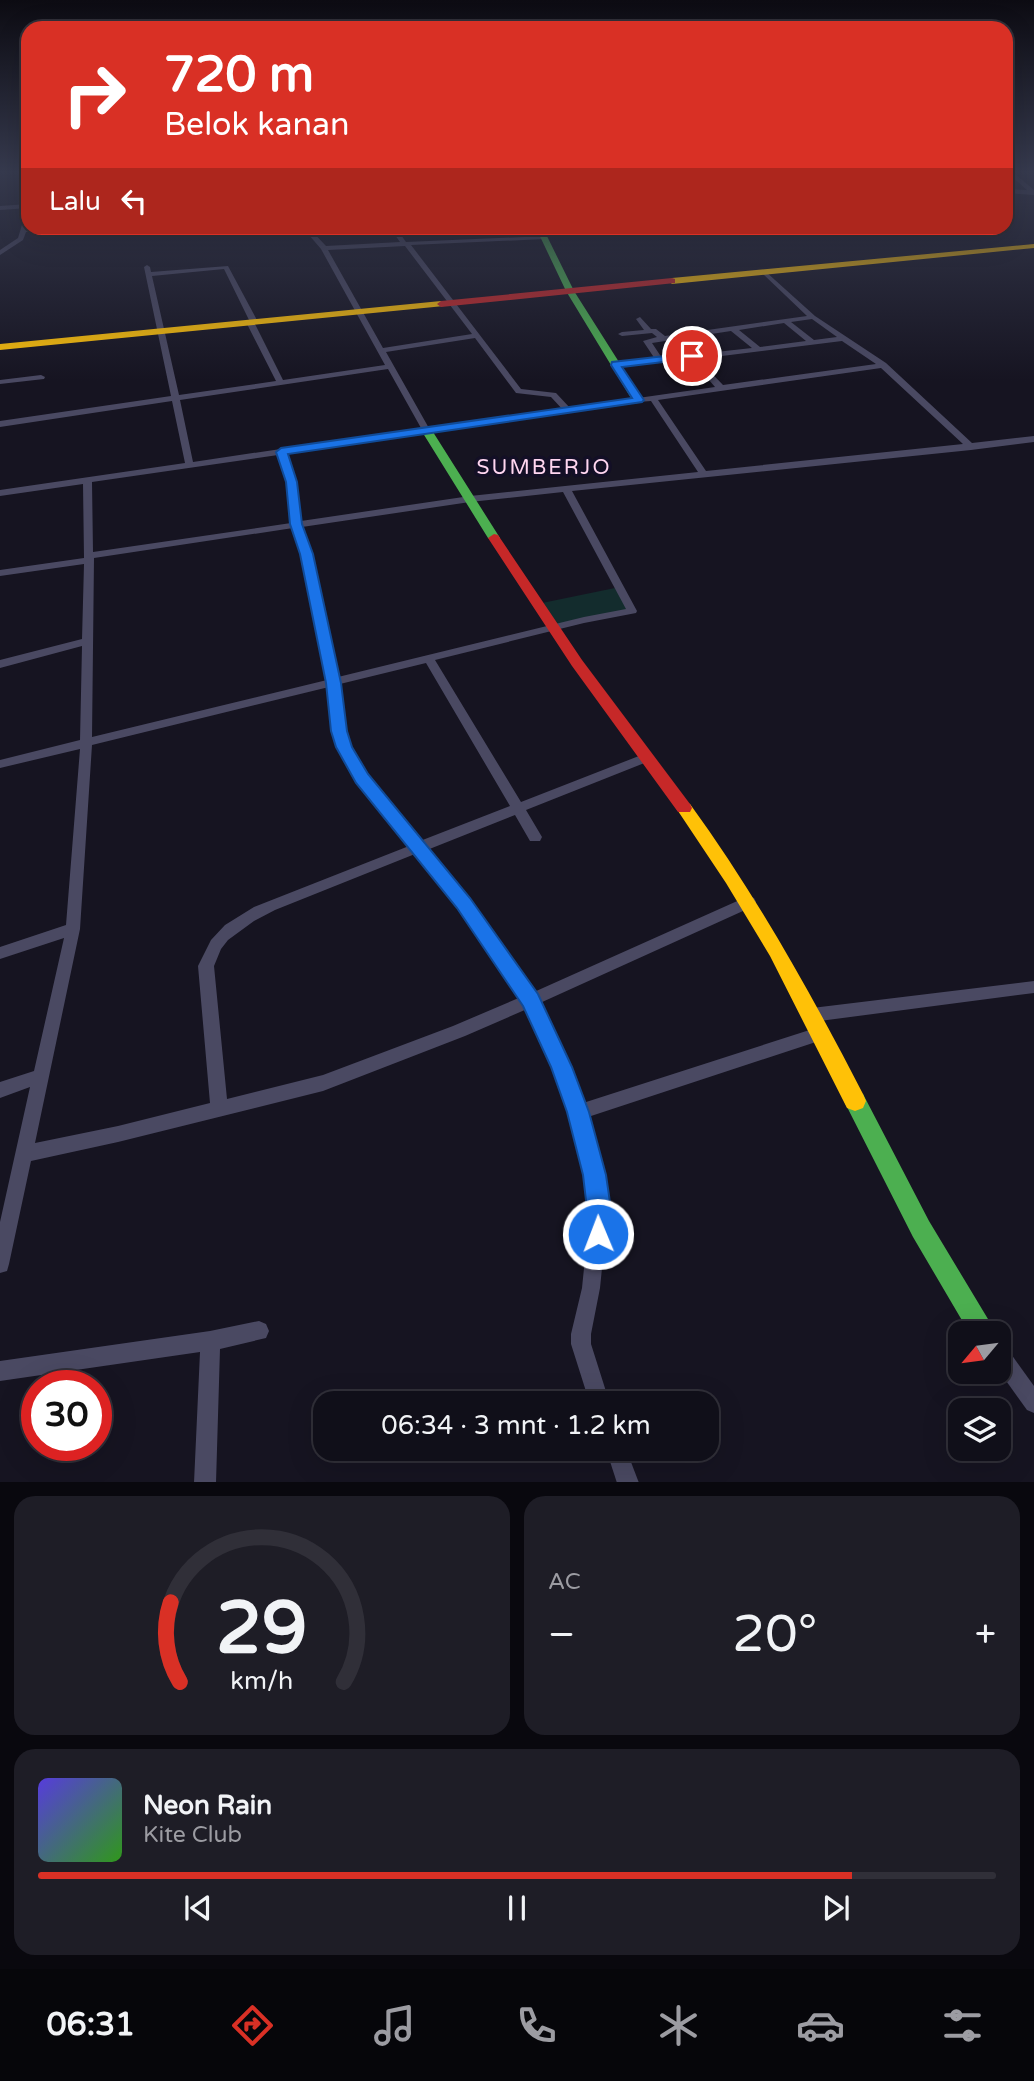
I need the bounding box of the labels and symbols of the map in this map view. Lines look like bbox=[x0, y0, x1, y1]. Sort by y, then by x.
pin bbox=[662, 326, 722, 386]
district label: SUMBERJO bbox=[477, 455, 611, 480]
position arrow bbox=[561, 1197, 635, 1271]
north arrow bbox=[948, 1321, 1012, 1384]
speed limit sign: 30 bbox=[21, 1370, 112, 1461]

